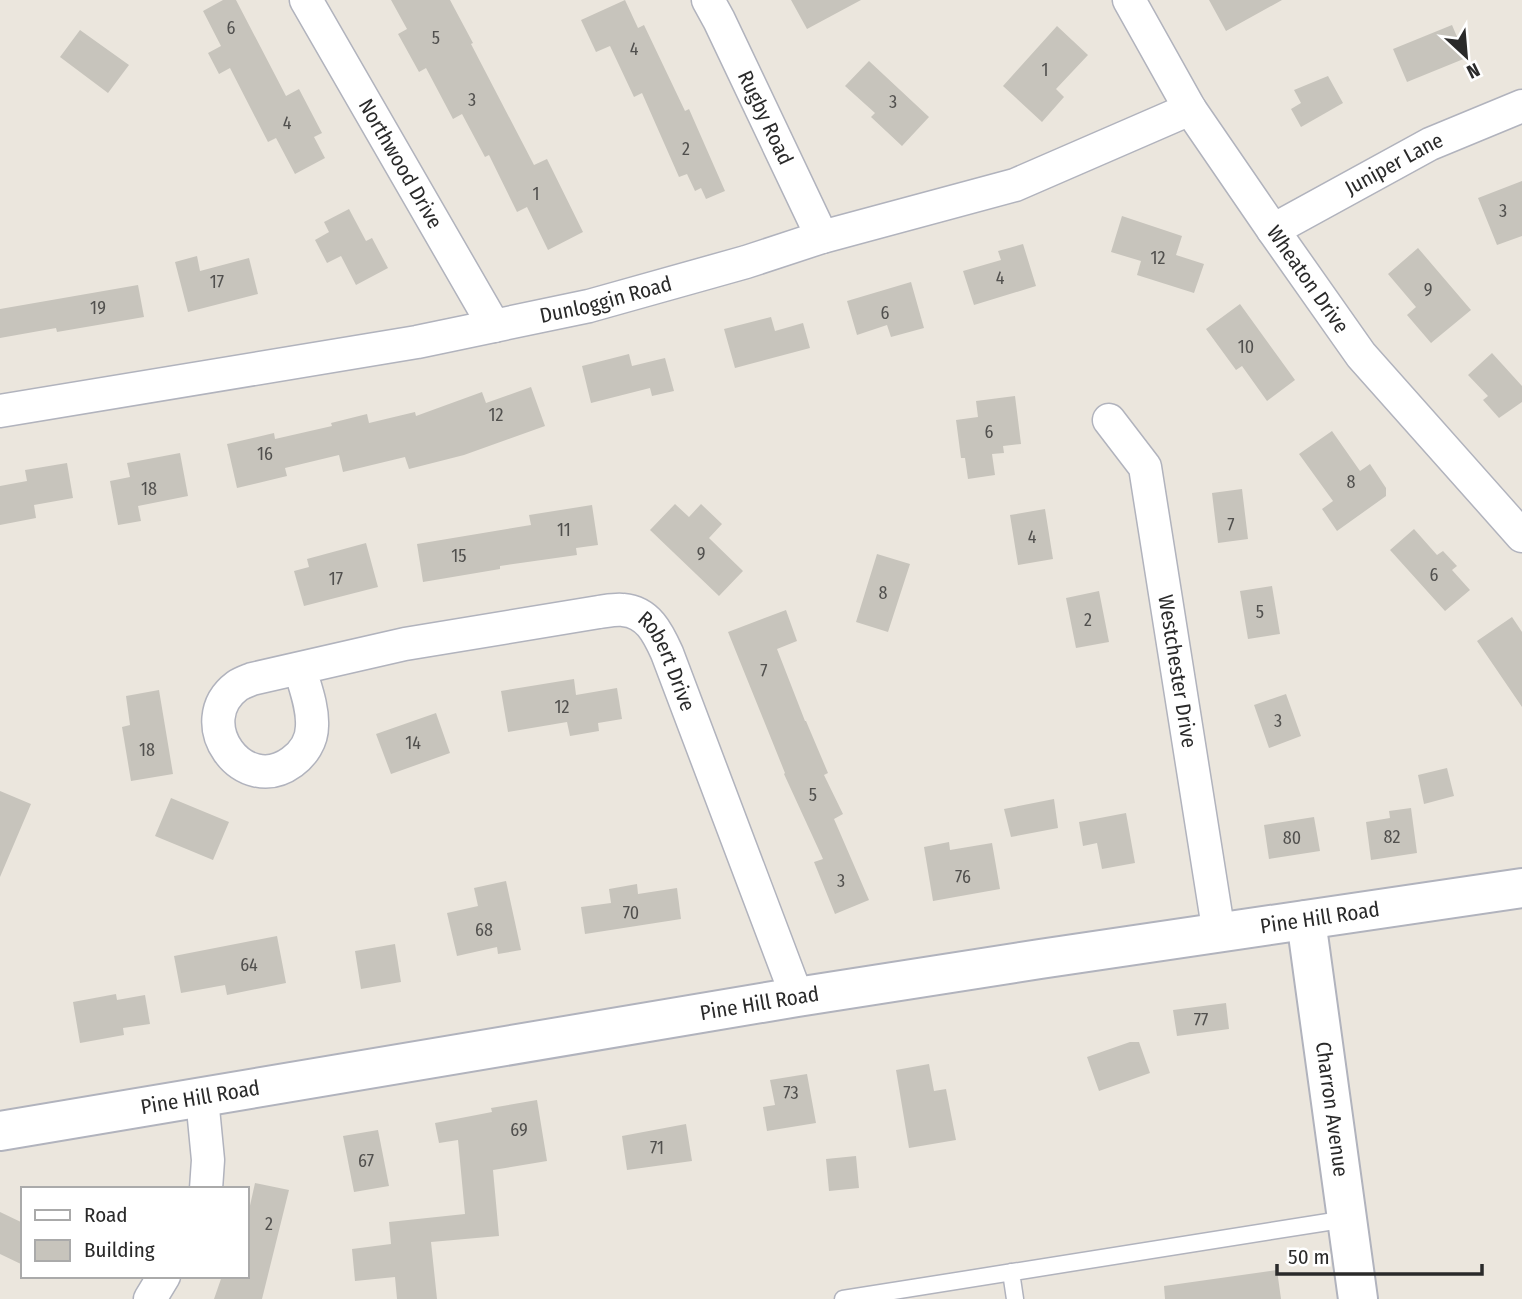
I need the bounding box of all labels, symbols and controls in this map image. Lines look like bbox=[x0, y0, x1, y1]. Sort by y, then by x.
house number: 6 bbox=[227, 17, 236, 39]
north arrow bbox=[1431, 21, 1501, 91]
house number: 5 bbox=[432, 27, 440, 49]
house number: 4 bbox=[630, 38, 639, 60]
text: N bbox=[1463, 58, 1483, 84]
house number: 1 bbox=[1041, 59, 1049, 81]
street label: Rugby Road bbox=[732, 66, 799, 169]
house number: 3 bbox=[468, 89, 476, 111]
house number: 3 bbox=[889, 91, 897, 113]
street label: Northwood Drive bbox=[353, 94, 448, 233]
house number: 4 bbox=[283, 112, 292, 134]
street label: Juniper Lane bbox=[1340, 127, 1447, 201]
house number: 2 bbox=[682, 138, 690, 160]
house number: 1 bbox=[532, 183, 540, 205]
house number: 3 bbox=[1499, 200, 1507, 222]
street label: Wheaton Drive bbox=[1261, 221, 1354, 338]
house number: 12 bbox=[1151, 247, 1166, 269]
house number: 4 bbox=[996, 267, 1005, 289]
street label: Dunloggin Road bbox=[537, 270, 675, 329]
house number: 17 bbox=[210, 271, 224, 293]
house number: 9 bbox=[1424, 279, 1432, 301]
house number: 19 bbox=[90, 297, 106, 319]
house number: 6 bbox=[881, 302, 890, 324]
house number: 10 bbox=[1238, 336, 1254, 358]
house number: 12 bbox=[489, 404, 504, 426]
house number: 6 bbox=[985, 421, 994, 443]
house number: 16 bbox=[257, 443, 273, 465]
house number: 8 bbox=[1347, 471, 1356, 493]
house number: 18 bbox=[141, 478, 157, 500]
house number: 7 bbox=[1227, 514, 1235, 536]
house number: 11 bbox=[557, 519, 571, 541]
house number: 4 bbox=[1028, 526, 1037, 548]
house number: 9 bbox=[697, 543, 705, 565]
house number: 15 bbox=[451, 545, 467, 567]
house number: 6 bbox=[1430, 564, 1439, 586]
house number: 17 bbox=[329, 568, 343, 590]
house number: 8 bbox=[879, 582, 888, 604]
street label: Westchester Drive bbox=[1152, 593, 1202, 750]
house number: 5 bbox=[1256, 601, 1264, 623]
street label: Robert Drive bbox=[633, 606, 701, 715]
house number: 2 bbox=[1084, 609, 1092, 631]
house number: 7 bbox=[760, 660, 768, 682]
house number: 12 bbox=[555, 696, 570, 718]
house number: 3 bbox=[1274, 710, 1282, 732]
house number: 14 bbox=[405, 732, 421, 754]
house number: 18 bbox=[139, 739, 155, 761]
house number: 5 bbox=[809, 784, 817, 806]
house number: 82 bbox=[1384, 826, 1400, 848]
house number: 80 bbox=[1283, 827, 1301, 849]
house number: 76 bbox=[955, 866, 971, 888]
house number: 3 bbox=[837, 870, 845, 892]
street label: Pine Hill Road bbox=[1258, 896, 1381, 939]
house number: 70 bbox=[623, 902, 639, 924]
house number: 68 bbox=[475, 919, 493, 941]
house number: 64 bbox=[240, 954, 258, 976]
street label: Pine Hill Road bbox=[698, 981, 821, 1026]
house number: 77 bbox=[1194, 1009, 1208, 1031]
street label: Charron Avenue bbox=[1310, 1040, 1354, 1178]
street label: Pine Hill Road bbox=[139, 1075, 262, 1120]
house number: 73 bbox=[783, 1082, 799, 1104]
house number: 69 bbox=[510, 1119, 528, 1141]
house number: 71 bbox=[650, 1137, 664, 1159]
house number: 67 bbox=[358, 1150, 374, 1172]
legend bbox=[21, 1187, 248, 1278]
text: Road bbox=[84, 1202, 128, 1228]
house number: 2 bbox=[265, 1213, 273, 1235]
scale bar bbox=[1277, 1232, 1482, 1276]
text: Building bbox=[84, 1237, 155, 1263]
text: 50 m bbox=[1288, 1244, 1330, 1270]

